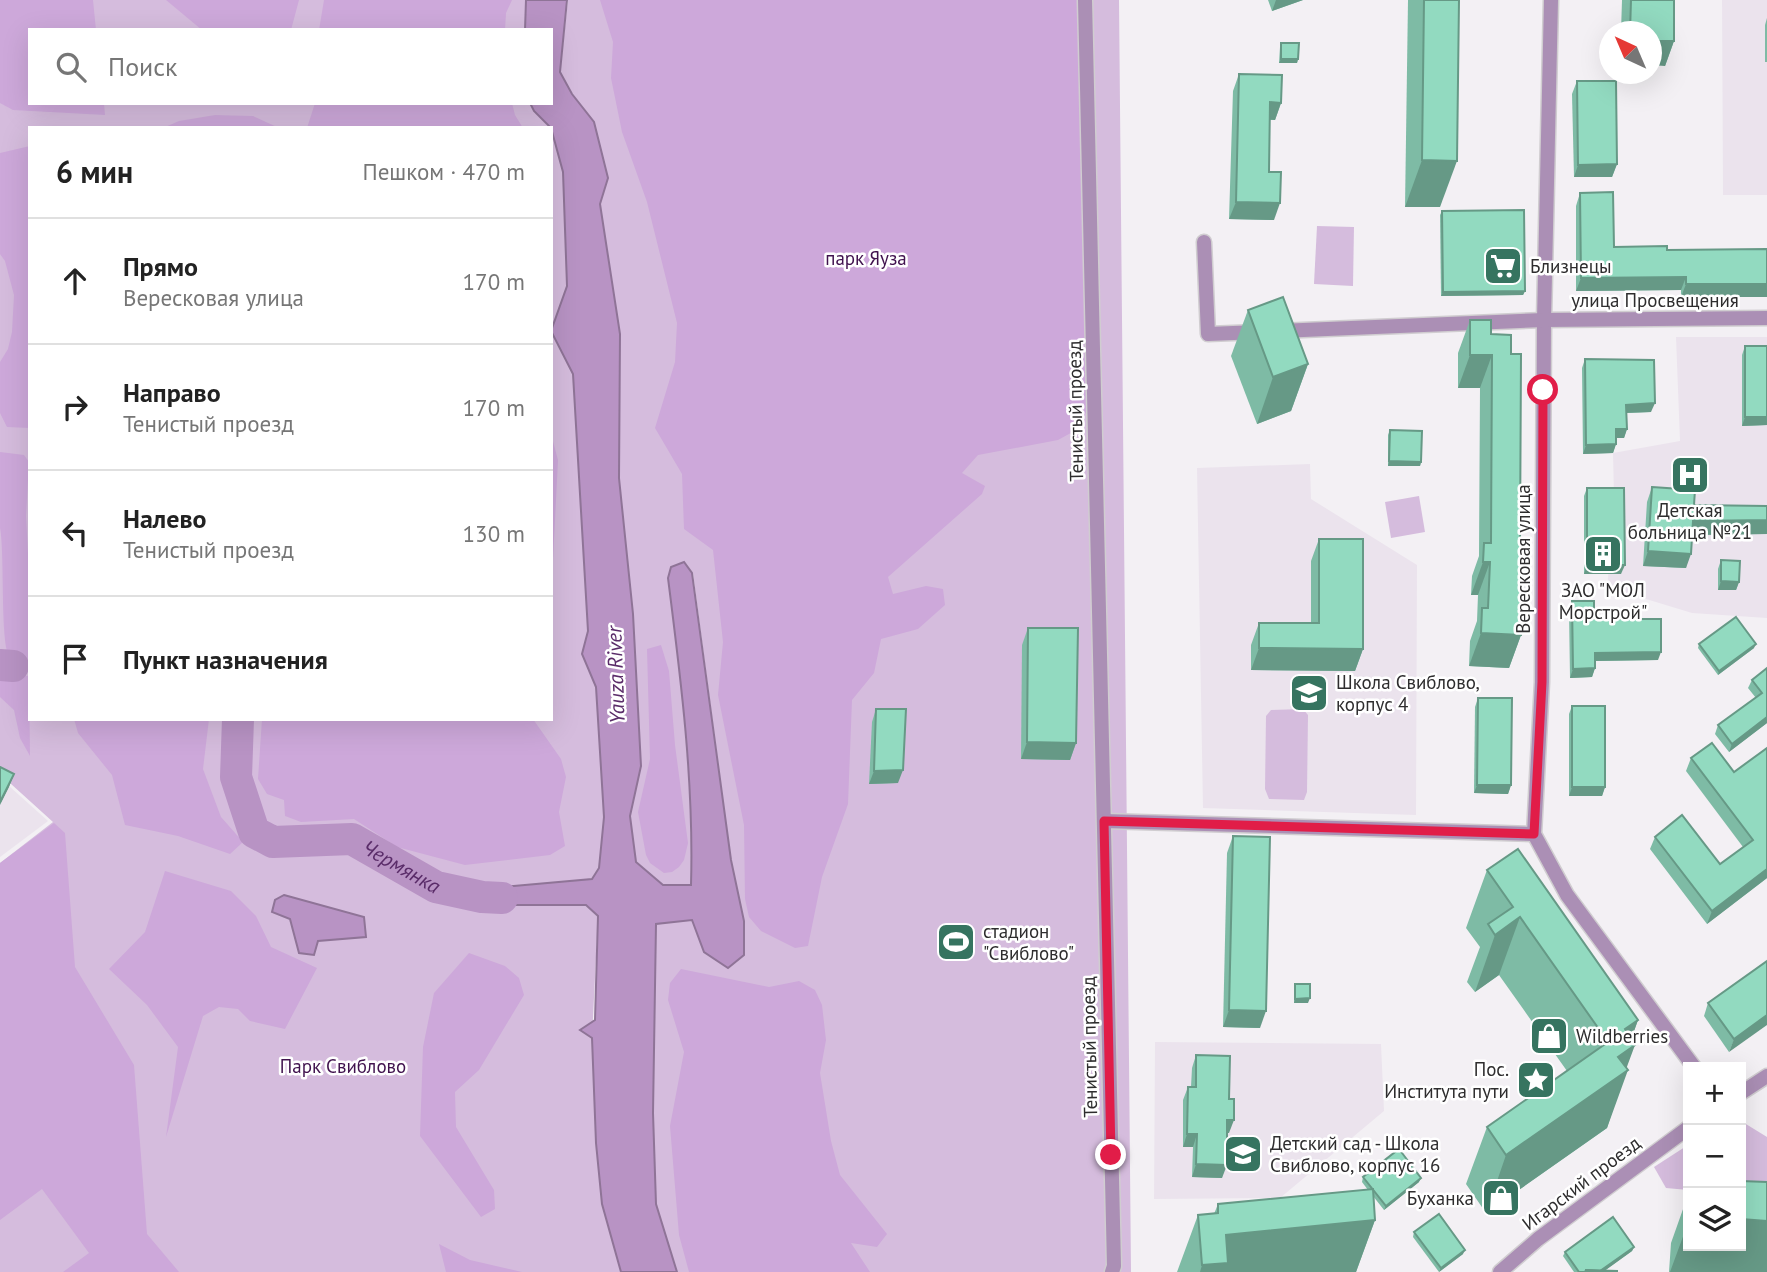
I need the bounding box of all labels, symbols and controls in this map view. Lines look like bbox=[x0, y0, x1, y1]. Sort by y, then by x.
north arrow bbox=[1599, 21, 1662, 84]
search box bbox=[28, 28, 553, 105]
icon: search bbox=[52, 48, 90, 86]
text: Поиск bbox=[108, 50, 177, 83]
text: 6 мин bbox=[56, 152, 133, 191]
text: Пешком · 470 m bbox=[362, 157, 525, 186]
supermarket icon: Близнецы bbox=[1482, 245, 1524, 287]
park label: парк Яуза bbox=[825, 246, 907, 270]
text: Прямо bbox=[123, 250, 198, 283]
place label: Близнецы bbox=[1530, 254, 1612, 278]
icon: ahead bbox=[56, 262, 94, 300]
text: 170 m bbox=[463, 267, 525, 296]
text: Вересковая улица bbox=[123, 283, 304, 312]
street label: улица Просвещения bbox=[1571, 288, 1739, 312]
street label: Тенистый проезд bbox=[1062, 340, 1088, 482]
route start bbox=[1527, 374, 1558, 405]
text: Направо bbox=[123, 376, 221, 409]
icon: right bbox=[56, 388, 94, 426]
text: 170 m bbox=[463, 393, 525, 422]
text: Тенистый проезд bbox=[123, 409, 294, 438]
hospital icon: Детская больница №21 bbox=[1669, 454, 1711, 496]
street label: Вересковая улица bbox=[1511, 484, 1535, 634]
place label: Детская больница №21 bbox=[1628, 498, 1752, 544]
text: Налево bbox=[123, 502, 207, 535]
icon: left bbox=[56, 514, 94, 552]
text: 130 m bbox=[463, 519, 525, 548]
building icon: ЗАО "МОЛ Морстрой" bbox=[1582, 533, 1624, 575]
text: Тенистый проезд bbox=[123, 535, 294, 564]
place label: ЗАО "МОЛ Морстрой" bbox=[1559, 578, 1647, 624]
water label: Yauza River bbox=[600, 624, 631, 724]
icon: arrive bbox=[56, 640, 94, 678]
text: Пункт назначения bbox=[123, 643, 328, 676]
place label: Школа Свиблово, корпус 4 bbox=[1336, 670, 1480, 716]
school or university icon: Школа Свиблово, корпус 4 bbox=[1288, 672, 1330, 714]
water label: Чермянка bbox=[357, 834, 446, 900]
place label: стадион "Свиблово" bbox=[983, 919, 1074, 965]
sports icon: стадион "Свиблово" bbox=[935, 921, 977, 963]
street label: Тенистый проезд bbox=[1076, 976, 1102, 1118]
shop icon: Wildberries bbox=[1528, 1015, 1570, 1057]
place label: Wildberries bbox=[1576, 1024, 1668, 1048]
park label: Парк Свиблово bbox=[280, 1054, 406, 1078]
place label: Пос. Института пути bbox=[1384, 1057, 1509, 1103]
place icon: Пос. Института пути bbox=[1515, 1059, 1557, 1101]
map controls bbox=[1683, 1062, 1746, 1251]
button: + bbox=[1683, 1062, 1746, 1125]
button: − bbox=[1683, 1125, 1746, 1188]
place label: Детский сад - Школа Свиблово, корпус 16 bbox=[1270, 1131, 1440, 1177]
street label: Игарский проезд bbox=[1517, 1131, 1645, 1235]
school or university icon: Детский сад - Школа Свиблово, корпус 16 bbox=[1222, 1133, 1264, 1175]
route end bbox=[1095, 1139, 1126, 1170]
shop icon: Буханка bbox=[1480, 1177, 1522, 1219]
place label: Буханка bbox=[1407, 1186, 1474, 1210]
button: layers bbox=[1683, 1188, 1746, 1251]

